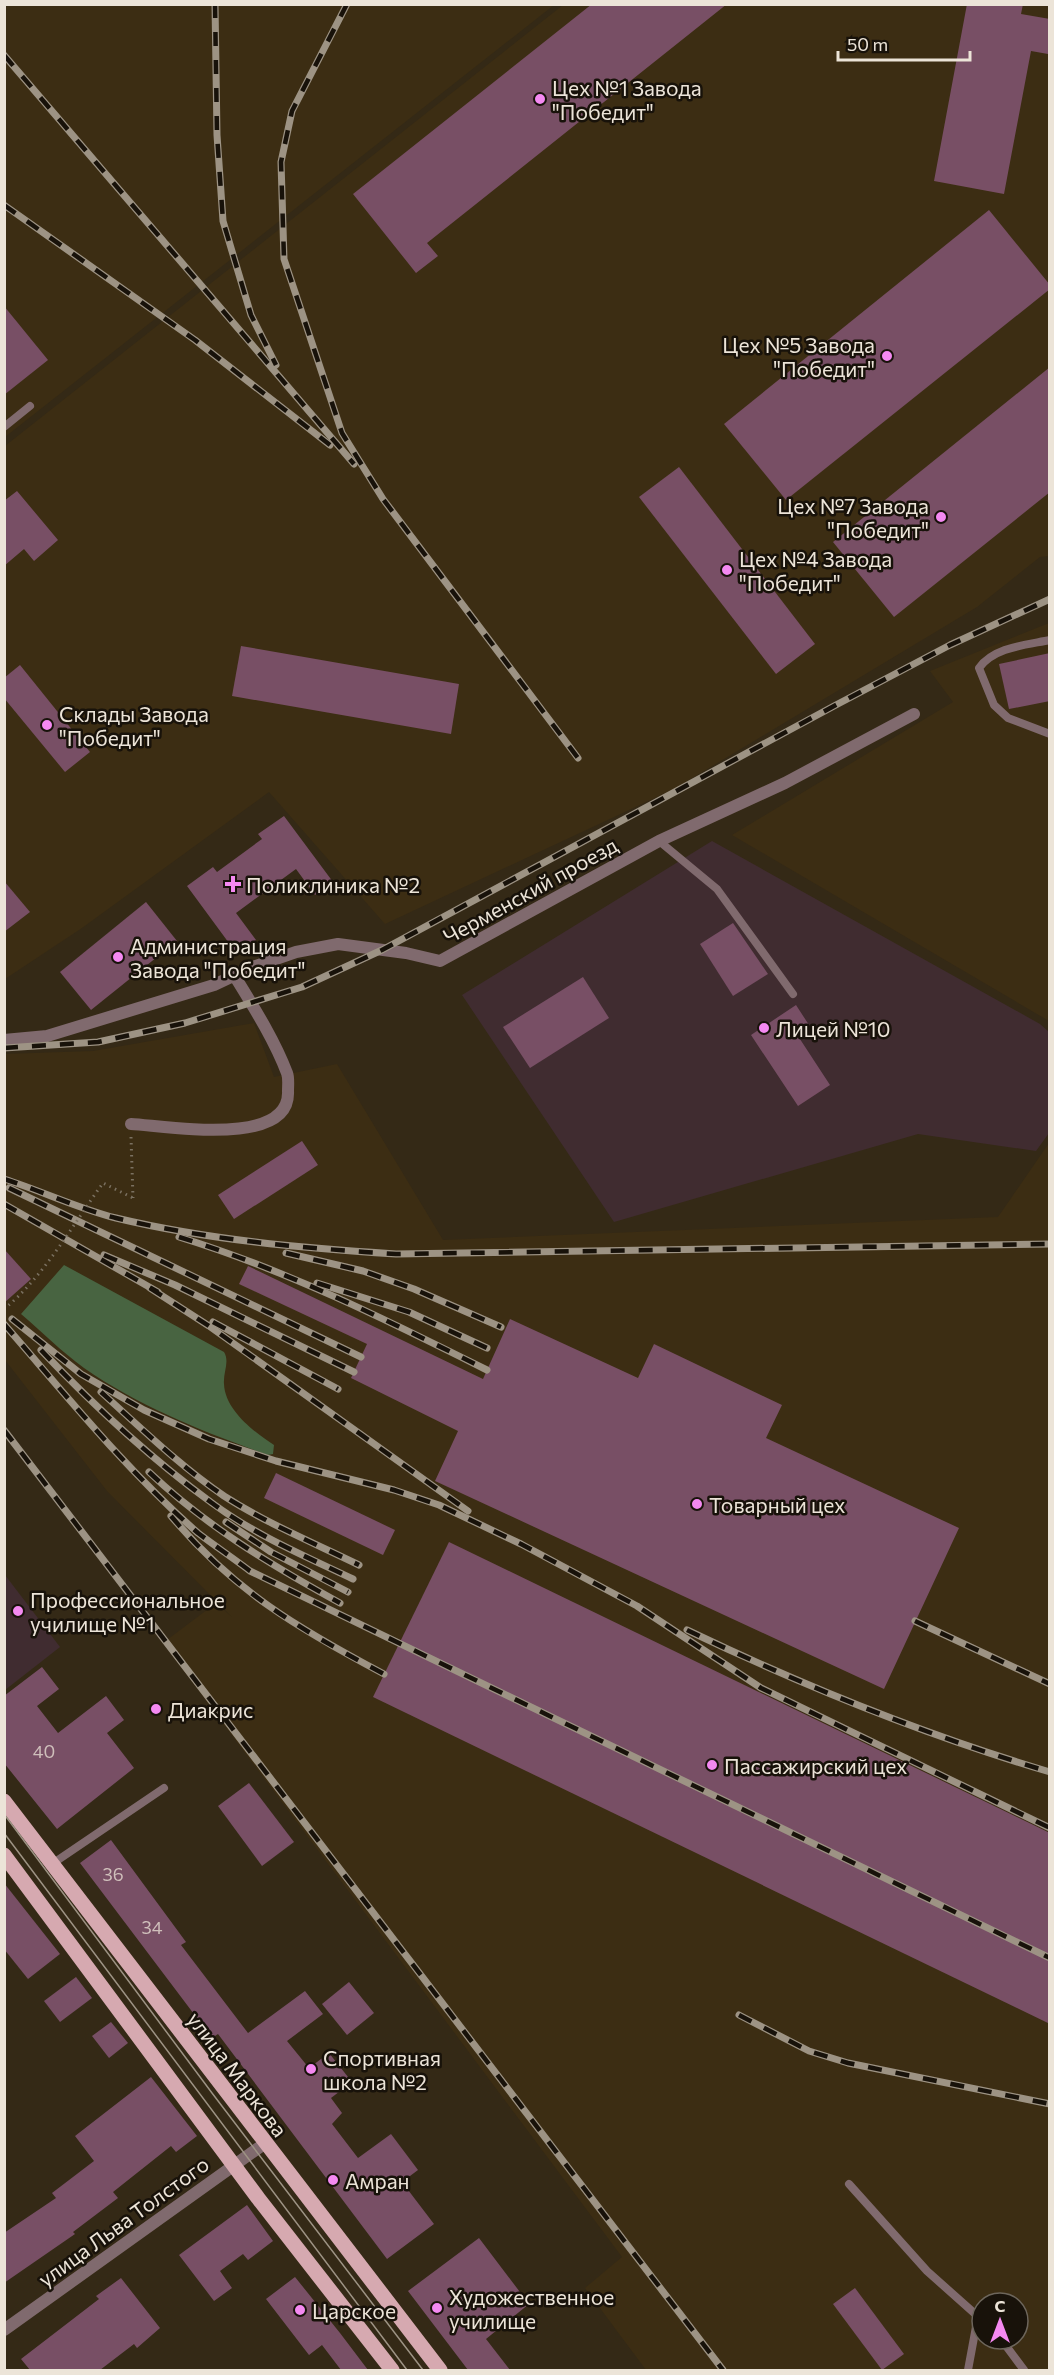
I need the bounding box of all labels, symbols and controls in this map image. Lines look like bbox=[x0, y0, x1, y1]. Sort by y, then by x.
scale bar bbox=[838, 24, 970, 62]
text: 50 m bbox=[847, 33, 888, 55]
place label: Цех №1 Завода "Победит" bbox=[552, 75, 702, 124]
marker: Цех №1 Завода "Победит" bbox=[533, 92, 547, 106]
place label: Цех №5 Завода "Победит" bbox=[722, 332, 875, 381]
marker: Цех №5 Завода "Победит" bbox=[880, 349, 894, 363]
place label: Цех №7 Завода "Победит" bbox=[777, 493, 929, 542]
marker: Цех №7 Завода "Победит" bbox=[934, 510, 948, 524]
place label: Цех №4 Завода "Победит" bbox=[739, 546, 892, 595]
marker: Цех №4 Завода "Победит" bbox=[720, 563, 734, 577]
place label: Склады Завода "Победит" bbox=[59, 701, 209, 750]
marker: Склады Завода "Победит" bbox=[40, 718, 54, 732]
street label: Черменский проезд bbox=[438, 832, 622, 948]
place label: Поликлиника №2 bbox=[246, 872, 420, 897]
marker: Поликлиника №2 bbox=[224, 875, 242, 893]
place label: Администрация Завода "Победит" bbox=[130, 933, 306, 982]
marker: Администрация Завода "Победит" bbox=[111, 950, 125, 964]
place label: Лицей №10 bbox=[776, 1016, 890, 1041]
marker: Лицей №10 bbox=[757, 1021, 771, 1035]
place label: Товарный цех bbox=[709, 1492, 845, 1517]
marker: Товарный цех bbox=[690, 1497, 704, 1511]
place label: Профессиональное училище №1 bbox=[30, 1587, 225, 1636]
marker: Профессиональное училище №1 bbox=[11, 1604, 25, 1618]
place label: Диакрис bbox=[168, 1697, 253, 1722]
marker: Диакрис bbox=[149, 1702, 163, 1716]
house number: 40 bbox=[33, 1740, 55, 1762]
place label: Пассажирский цех bbox=[724, 1753, 907, 1778]
marker: Пассажирский цех bbox=[705, 1758, 719, 1772]
house number: 36 bbox=[102, 1863, 124, 1885]
house number: 34 bbox=[141, 1916, 163, 1938]
street label: улица Маркова bbox=[183, 2007, 293, 2141]
place label: Спортивная школа №2 bbox=[323, 2045, 441, 2094]
marker: Спортивная школа №2 bbox=[304, 2062, 318, 2076]
street label: улица Льва Толстого bbox=[33, 2151, 213, 2291]
place label: Амран bbox=[345, 2168, 410, 2193]
marker: Амран bbox=[326, 2173, 340, 2187]
place label: Художественное училище bbox=[449, 2284, 614, 2333]
north arrow bbox=[970, 2291, 1030, 2351]
text: С bbox=[995, 2296, 1006, 2315]
place label: Царское bbox=[312, 2298, 396, 2323]
marker: Художественное училище bbox=[430, 2301, 444, 2315]
marker: Царское bbox=[293, 2303, 307, 2317]

